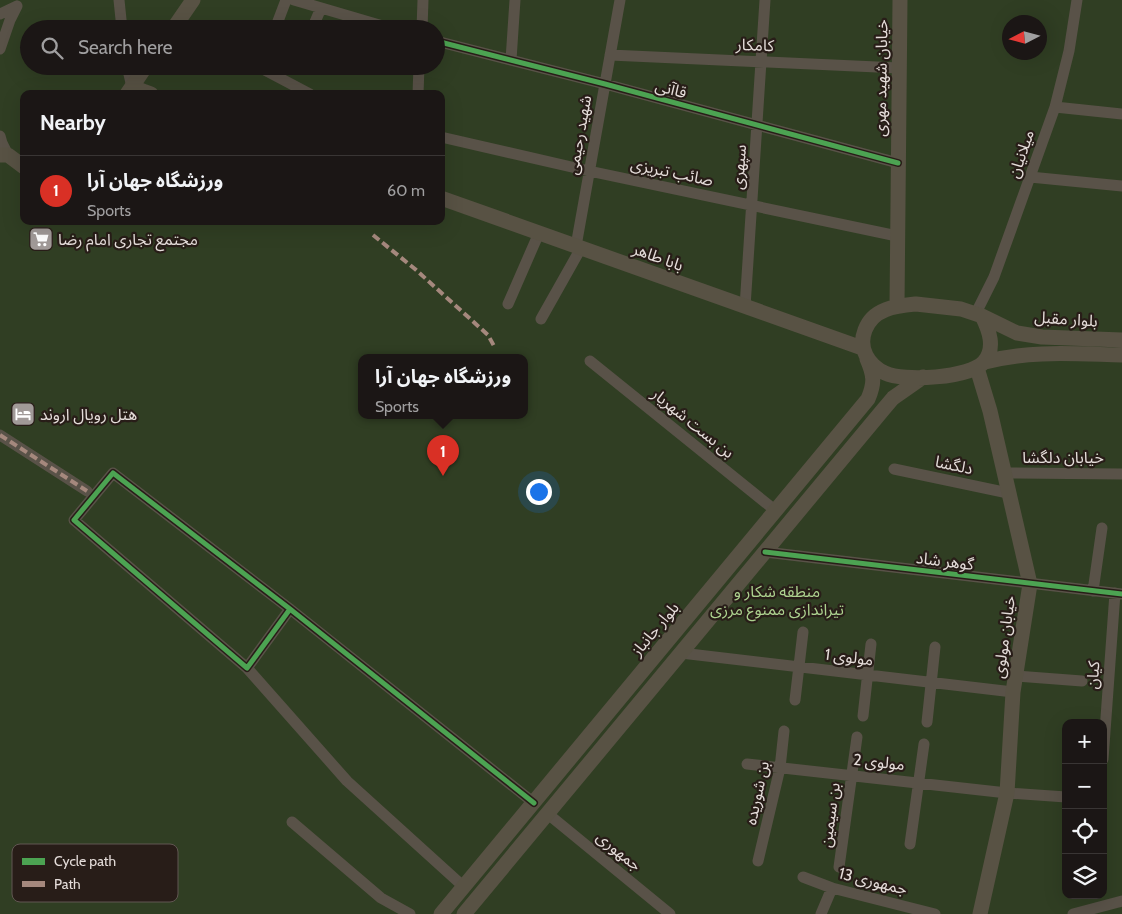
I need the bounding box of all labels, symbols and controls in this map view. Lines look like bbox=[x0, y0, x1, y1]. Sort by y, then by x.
north arrow bbox=[1002, 15, 1047, 60]
street label: خیابان شهید مهری bbox=[870, 19, 892, 137]
search box bbox=[20, 20, 445, 75]
icon: search bbox=[38, 34, 66, 62]
street label: کامکار bbox=[735, 35, 775, 55]
text: Search here bbox=[78, 36, 172, 59]
street label: قاآنی bbox=[653, 76, 689, 102]
street label: شهید رحیمی bbox=[563, 94, 595, 176]
text: Nearby bbox=[40, 110, 106, 135]
street label: میلانیان bbox=[1004, 127, 1038, 181]
street label: سپهری bbox=[728, 144, 751, 190]
street label: صائب تبریزی bbox=[629, 154, 715, 190]
text: ورزشگاه جهان آرا bbox=[87, 169, 223, 192]
text: 1 bbox=[53, 181, 59, 200]
text: 60 m bbox=[387, 181, 425, 200]
text: Sports bbox=[87, 201, 131, 220]
supermarket icon: مجتمع تجاری امام رضا bbox=[28, 226, 54, 252]
place label: مجتمع تجاری امام رضا bbox=[58, 230, 198, 252]
street label: بابا طاهر bbox=[629, 239, 686, 275]
street label: بلوار مقبل bbox=[1034, 307, 1098, 331]
popup bbox=[358, 354, 528, 419]
text: ورزشگاه جهان آرا bbox=[375, 365, 511, 388]
street label: بن بست شهریار bbox=[647, 383, 738, 462]
text: Sports bbox=[375, 397, 419, 416]
hotel icon: هتل رویال اروند bbox=[10, 401, 36, 427]
place label: هتل رویال اروند bbox=[40, 405, 137, 425]
pin: 1 bbox=[427, 435, 459, 476]
street label: خیابان دلگشا bbox=[1022, 448, 1104, 467]
street label: دلگشا bbox=[933, 452, 975, 478]
your location bbox=[526, 479, 552, 505]
street label: گوهر شاد bbox=[915, 548, 975, 574]
park label: منطقه شکار و تیراندازی ممنوع مرزی bbox=[710, 582, 844, 622]
street label: خیابان مولوی bbox=[989, 594, 1019, 680]
street label: بلوار جانباز bbox=[626, 598, 683, 661]
street label: مولوی 1 bbox=[824, 645, 874, 669]
street label: کیان bbox=[1083, 660, 1103, 690]
map controls bbox=[1062, 719, 1107, 899]
button: + bbox=[1062, 719, 1107, 764]
street label: مولوی 2 bbox=[852, 750, 906, 774]
street label: بن شوریده bbox=[741, 759, 773, 827]
button: − bbox=[1062, 764, 1107, 809]
street label: بن سیمین bbox=[816, 781, 844, 849]
button: locate bbox=[1062, 809, 1107, 854]
street label: جمهوری bbox=[593, 827, 645, 875]
legend bbox=[12, 844, 178, 902]
text: Cycle path bbox=[54, 852, 116, 870]
button: layers bbox=[1062, 854, 1107, 899]
street label: جمهوری 13 bbox=[837, 863, 909, 899]
text: Path bbox=[54, 875, 81, 893]

